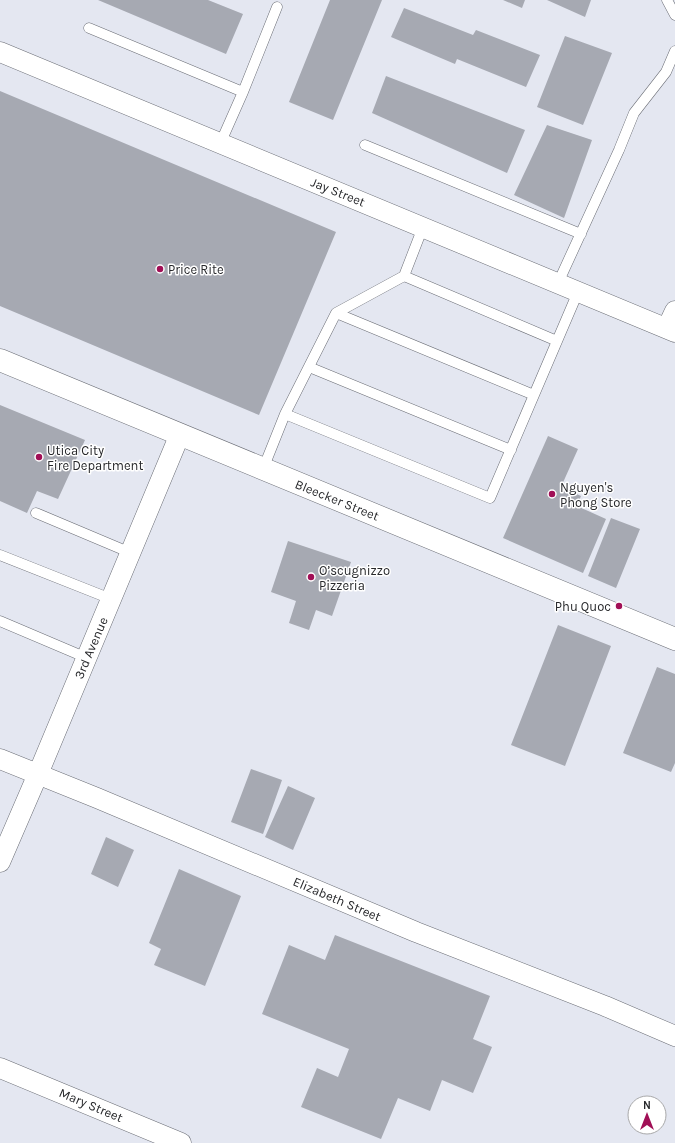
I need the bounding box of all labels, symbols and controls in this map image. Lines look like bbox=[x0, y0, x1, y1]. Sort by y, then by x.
street label: Jay Street bbox=[309, 174, 367, 210]
place label: Price Rite bbox=[168, 262, 224, 277]
marker: Price Rite bbox=[155, 264, 165, 274]
place label: Utica City Fire Department bbox=[47, 443, 143, 473]
marker: Utica City Fire Department bbox=[34, 452, 44, 462]
street label: Bleecker Street bbox=[293, 476, 381, 524]
place label: Nguyen's Phong Store bbox=[560, 480, 632, 510]
marker: Nguyen's Phong Store bbox=[547, 489, 557, 499]
place label: O’scugnizzo Pizzeria bbox=[319, 563, 390, 593]
marker: O’scugnizzo Pizzeria bbox=[306, 572, 316, 582]
place label: Phu Quoc bbox=[555, 599, 611, 614]
marker: Phu Quoc bbox=[614, 601, 624, 611]
street label: 3rd Avenue bbox=[71, 614, 111, 681]
street label: Elizabeth Street bbox=[291, 874, 383, 924]
street label: Mary Street bbox=[57, 1085, 125, 1125]
north arrow bbox=[627, 1095, 667, 1135]
text: N bbox=[643, 1099, 651, 1112]

